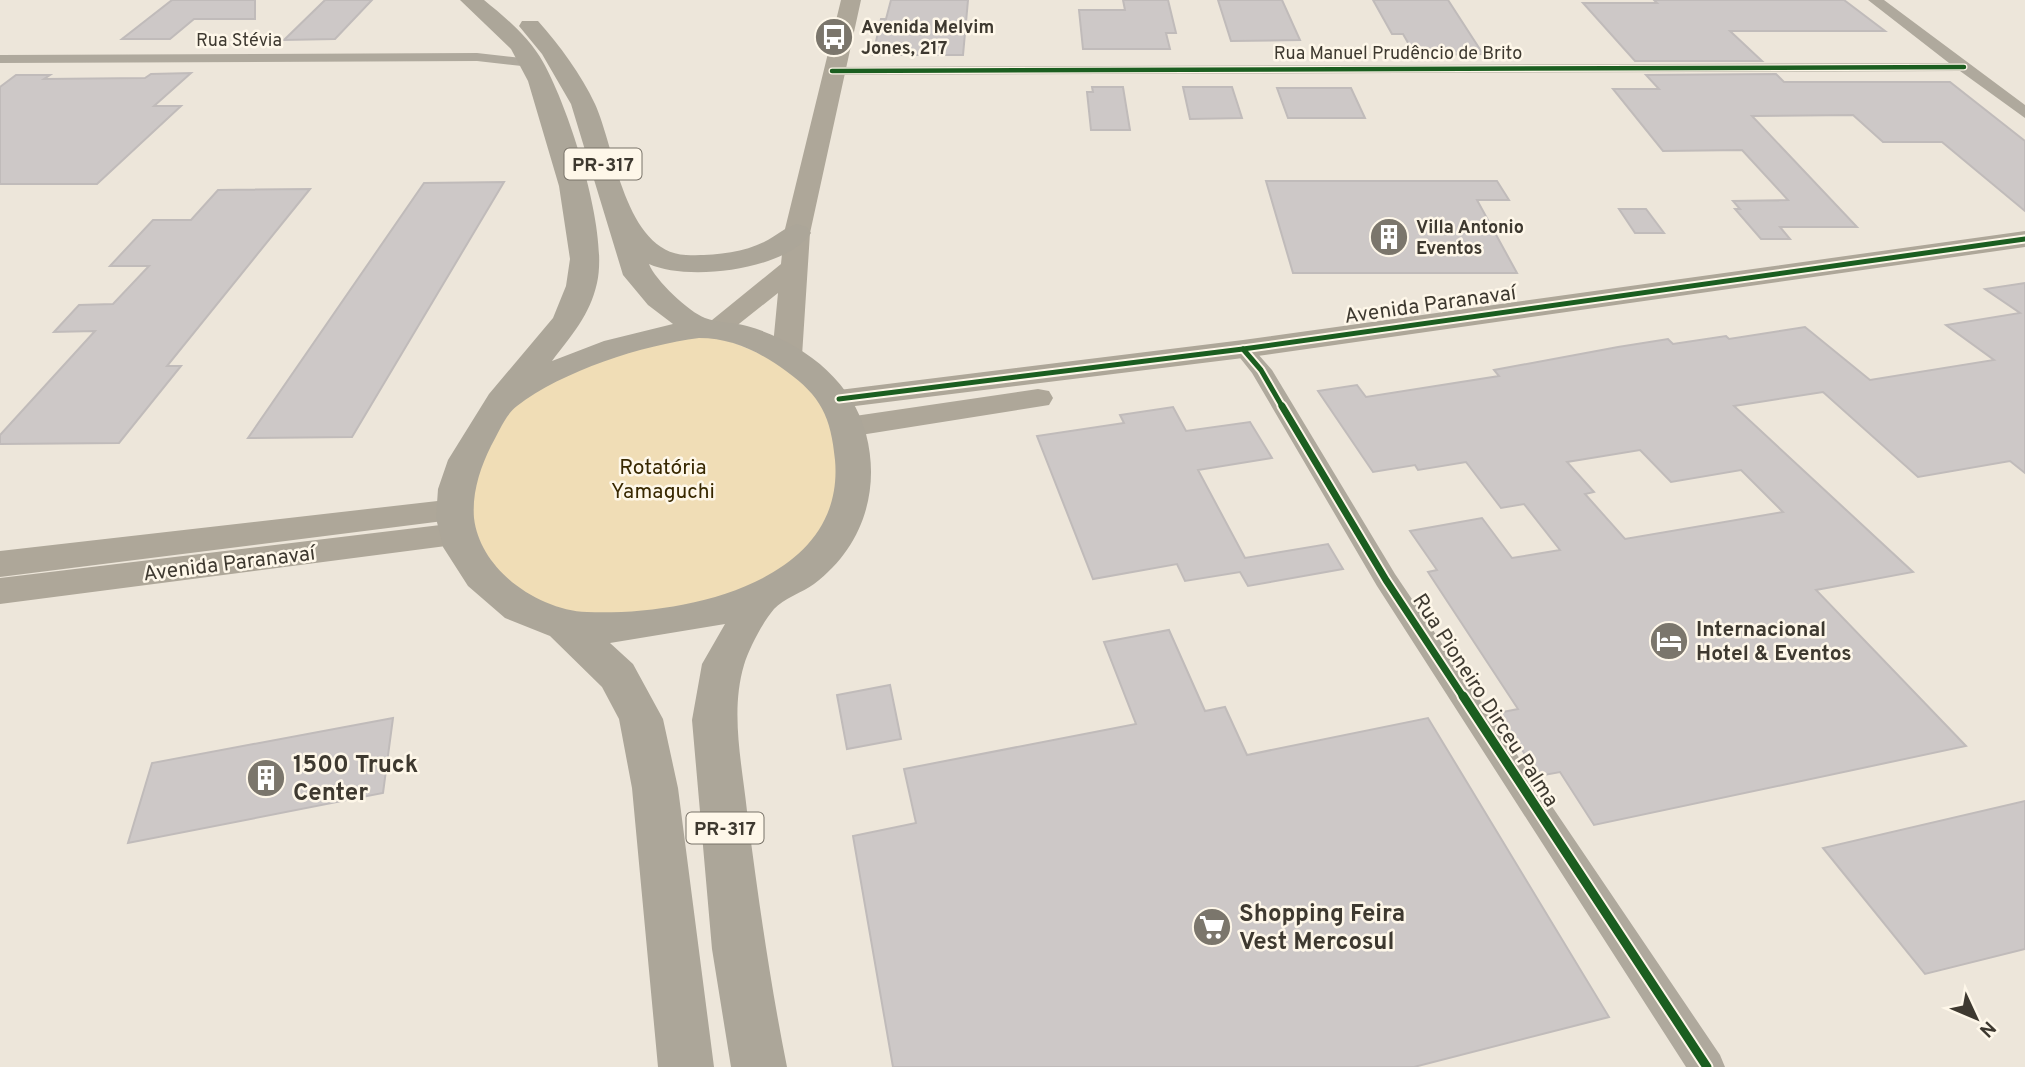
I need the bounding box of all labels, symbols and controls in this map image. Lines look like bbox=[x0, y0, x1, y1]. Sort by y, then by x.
bus stop icon: Avenida Melvim Jones, 217 bbox=[813, 16, 855, 58]
place label: Avenida Melvim Jones, 217 bbox=[861, 17, 994, 61]
street label: Rua Stévia bbox=[196, 30, 282, 53]
street label: Rua Manuel Prudêncio de Brito bbox=[1274, 43, 1522, 66]
road number: PR-317 bbox=[564, 148, 642, 180]
building icon: Villa Antonio Eventos bbox=[1368, 216, 1410, 258]
place label: Villa Antonio Eventos bbox=[1416, 217, 1524, 261]
street label: Avenida Paranavaí bbox=[1343, 280, 1519, 331]
park label: Rotatória Yamaguchi bbox=[611, 455, 715, 506]
street label: Avenida Paranavaí bbox=[142, 540, 318, 588]
street label: Rua Pioneiro Dirceu Palma bbox=[1406, 589, 1564, 813]
place label: Internacional Hotel & Eventos bbox=[1696, 617, 1852, 668]
hotel icon: Internacional Hotel & Eventos bbox=[1648, 620, 1690, 662]
place label: 1500 Truck Center bbox=[293, 751, 418, 809]
building icon: 1500 Truck Center bbox=[245, 757, 287, 799]
road number: PR-317 bbox=[686, 813, 764, 844]
place label: Shopping Feira Vest Mercosul bbox=[1239, 900, 1405, 958]
supermarket icon: Shopping Feira Vest Mercosul bbox=[1191, 906, 1233, 948]
north arrow bbox=[1941, 983, 2011, 1053]
text: N bbox=[1973, 1015, 2000, 1042]

